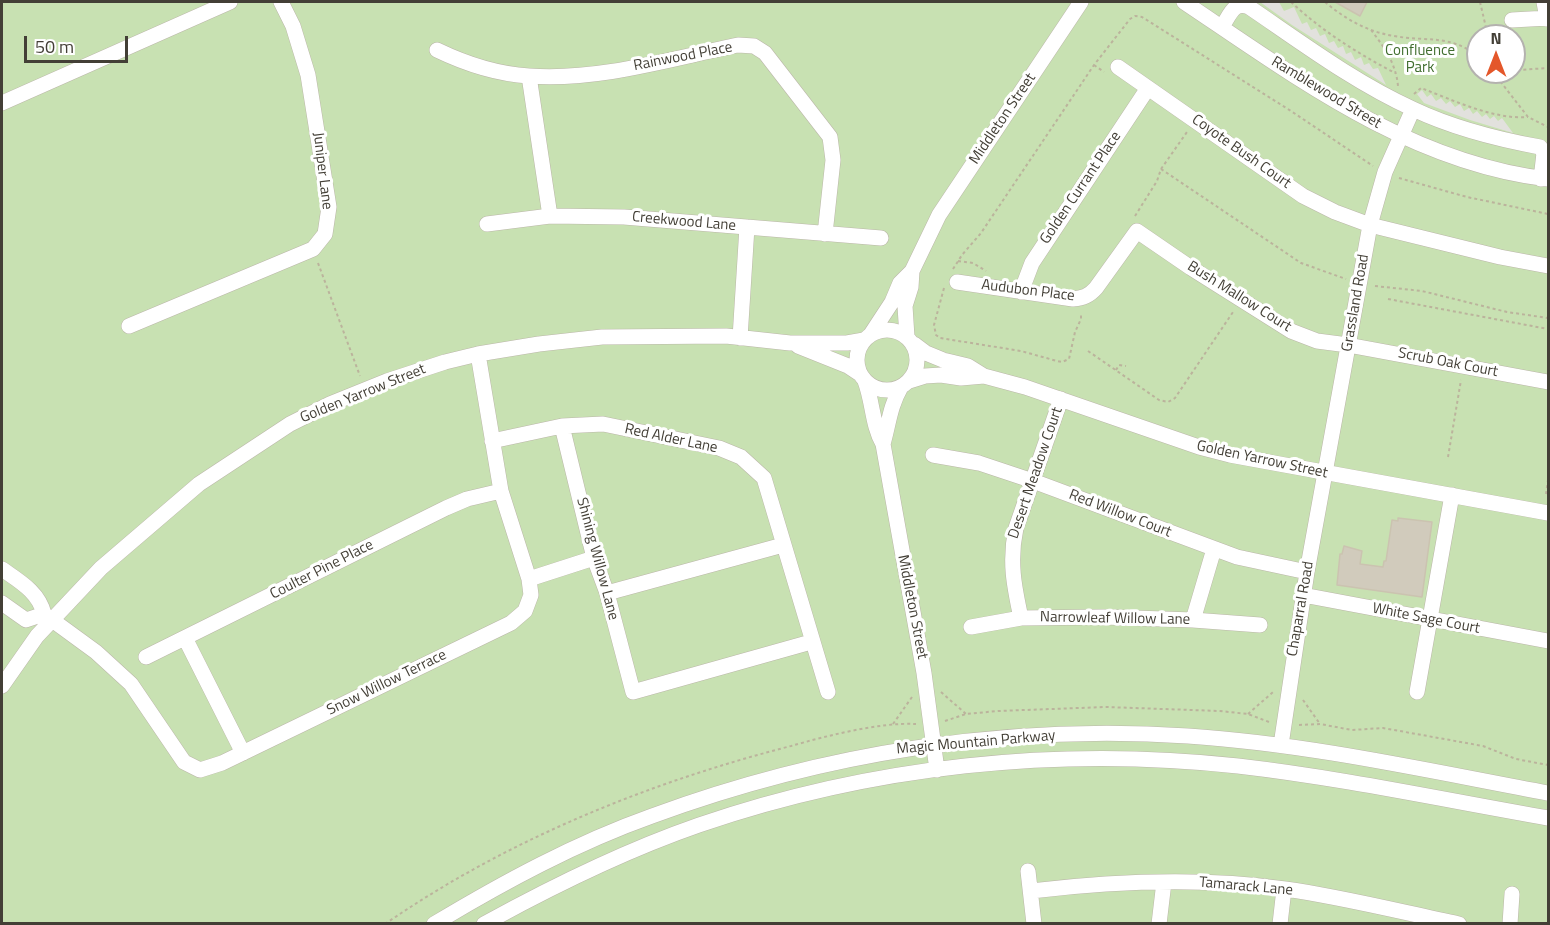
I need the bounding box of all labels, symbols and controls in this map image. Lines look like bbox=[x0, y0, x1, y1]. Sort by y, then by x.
scale bar bbox=[27, 24, 130, 62]
north arrow bbox=[1466, 24, 1526, 84]
text: N bbox=[1490, 26, 1502, 50]
text: 50 m bbox=[35, 33, 74, 60]
street label: Rainwood Place bbox=[632, 39, 734, 75]
park label: Confluence Park bbox=[1385, 42, 1455, 77]
street label: Ramblewood Street bbox=[1268, 53, 1384, 133]
street label: Middleton Street bbox=[966, 70, 1040, 168]
street label: Coyote Bush Court bbox=[1188, 111, 1294, 193]
street label: Golden Currant Place bbox=[1037, 128, 1125, 248]
street label: Juniper Lane bbox=[308, 131, 336, 211]
street label: Creekwood Lane bbox=[631, 208, 737, 236]
street label: Grassland Road bbox=[1339, 253, 1373, 353]
street label: Bush Mallow Court bbox=[1184, 258, 1294, 336]
street label: Audubon Place bbox=[980, 276, 1076, 306]
street label: Scrub Oak Court bbox=[1397, 345, 1499, 381]
street label: Golden Yarrow Street bbox=[298, 361, 428, 427]
street label: Desert Meadow Court bbox=[1005, 405, 1067, 541]
street label: Red Alder Lane bbox=[623, 420, 719, 458]
street label: Golden Yarrow Street bbox=[1195, 437, 1329, 483]
street label: Red Willow Court bbox=[1066, 486, 1174, 542]
street label: Shining Willow Lane bbox=[572, 496, 622, 622]
street label: Coulter Pine Place bbox=[267, 536, 377, 604]
street label: Middleton Street bbox=[893, 553, 931, 661]
street label: Chaparral Road bbox=[1284, 560, 1318, 658]
street label: White Sage Court bbox=[1371, 600, 1481, 638]
street label: Narrowleaf Willow Lane bbox=[1040, 609, 1190, 629]
street label: Snow Willow Terrace bbox=[324, 646, 450, 720]
street label: Magic Mountain Parkway bbox=[896, 727, 1056, 759]
street label: Tamarack Lane bbox=[1198, 874, 1294, 900]

